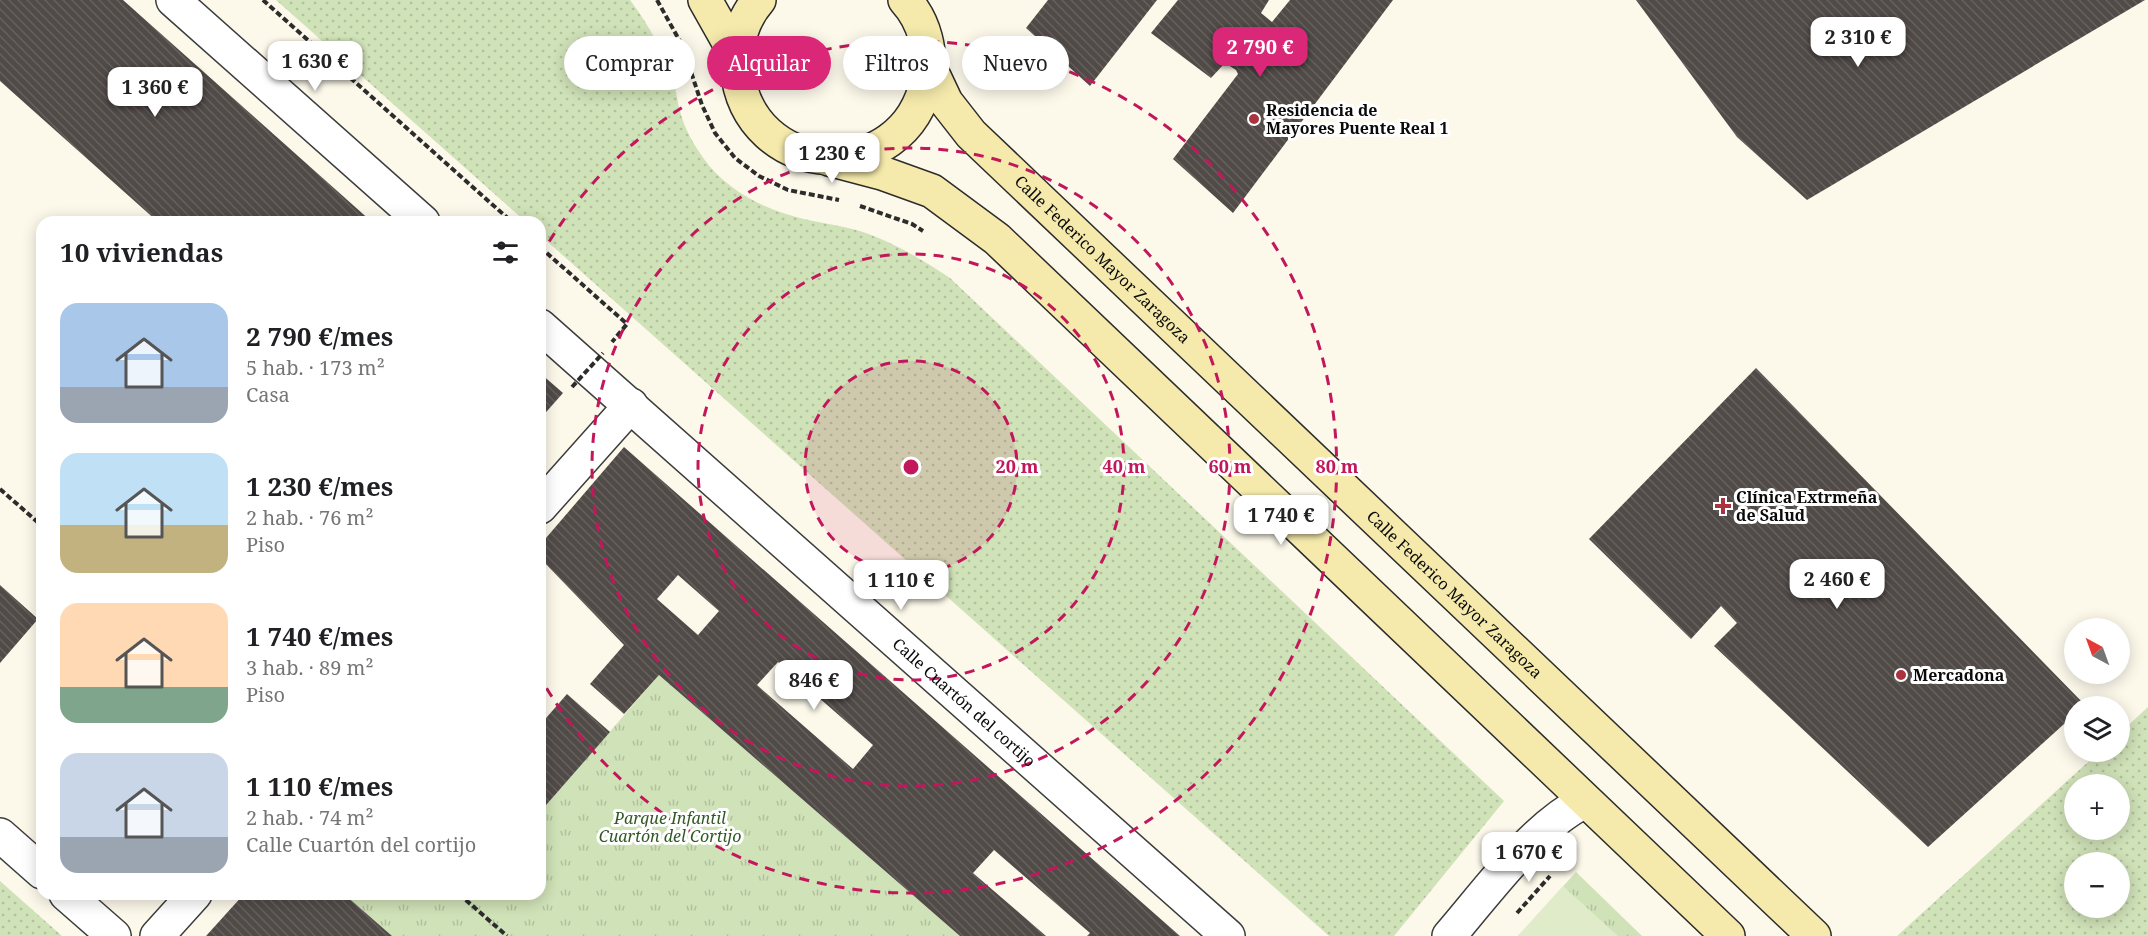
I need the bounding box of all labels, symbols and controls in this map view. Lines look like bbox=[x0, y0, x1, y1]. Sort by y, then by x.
pin: 2 310 € bbox=[1803, 17, 1913, 68]
text: 2 310 € bbox=[1825, 23, 1891, 50]
pin: 2 790 € bbox=[1205, 27, 1315, 78]
text: 2 790 € bbox=[1227, 33, 1293, 60]
chip: Comprar bbox=[564, 36, 695, 90]
chip: Alquilar bbox=[707, 36, 831, 90]
chip: Filtros bbox=[843, 36, 950, 90]
chip: Nuevo bbox=[962, 36, 1069, 90]
pin: 1 630 € bbox=[260, 41, 370, 92]
text: 1 630 € bbox=[282, 47, 348, 74]
pin: 1 360 € bbox=[100, 67, 210, 118]
text: 1 360 € bbox=[122, 73, 188, 100]
place label: Residencia de Mayores Puente Real 1 bbox=[1266, 99, 1448, 139]
marker: Residencia de Mayores Puente Real 1 bbox=[1247, 112, 1261, 126]
pin: 1 230 € bbox=[777, 133, 887, 184]
text: 1 230 € bbox=[799, 139, 865, 166]
street label: Calle Federico Mayor Zaragoza bbox=[1010, 170, 1195, 348]
text: 10 viviendas bbox=[60, 234, 223, 270]
icon: filters bbox=[489, 236, 522, 269]
text: 2 790 €/mes bbox=[246, 318, 393, 354]
icon: home bbox=[108, 327, 180, 399]
text: 5 hab. · 173 m² bbox=[246, 354, 385, 381]
text: Casa bbox=[246, 381, 290, 408]
text: 20 m bbox=[996, 454, 1039, 478]
text: 40 m bbox=[1103, 454, 1146, 478]
text: 60 m bbox=[1209, 454, 1252, 478]
text: 80 m bbox=[1316, 454, 1359, 478]
centre of rings bbox=[901, 457, 921, 477]
text: 1 230 €/mes bbox=[246, 468, 393, 504]
icon: home bbox=[108, 477, 180, 549]
place label: Clínica Extrmeña de Salud bbox=[1736, 486, 1878, 526]
pin: 1 740 € bbox=[1226, 495, 1336, 546]
marker: Clínica Extrmeña de Salud bbox=[1714, 497, 1732, 515]
text: 1 740 € bbox=[1248, 501, 1314, 528]
text: 2 hab. · 76 m² bbox=[246, 504, 373, 531]
street label: Calle Federico Mayor Zaragoza bbox=[1362, 505, 1547, 683]
text: Piso bbox=[246, 531, 285, 558]
pin: 2 460 € bbox=[1782, 559, 1892, 610]
pin: 1 110 € bbox=[846, 560, 956, 611]
text: 2 460 € bbox=[1804, 565, 1870, 592]
text: 1 110 € bbox=[868, 566, 934, 593]
text: 1 740 €/mes bbox=[246, 618, 393, 654]
north arrow bbox=[2064, 618, 2130, 684]
map controls bbox=[2064, 618, 2130, 918]
icon: home bbox=[108, 627, 180, 699]
street label: Calle Cuartón del cortijo bbox=[888, 633, 1041, 772]
text: 3 hab. · 89 m² bbox=[246, 654, 373, 681]
pin: 846 € bbox=[772, 660, 856, 711]
place label: Mercadona bbox=[1913, 664, 2005, 686]
text: 846 € bbox=[789, 666, 839, 693]
marker: Mercadona bbox=[1894, 668, 1908, 682]
text: Piso bbox=[246, 681, 285, 708]
button: layers bbox=[2064, 696, 2130, 762]
text: 1 110 €/mes bbox=[246, 768, 393, 804]
button: + bbox=[2064, 774, 2130, 840]
icon: home bbox=[108, 777, 180, 849]
text: 2 hab. · 74 m² bbox=[246, 804, 373, 831]
park label: Parque Infantil Cuartón del Cortijo bbox=[599, 807, 741, 847]
text: Calle Cuartón del cortijo bbox=[246, 831, 476, 858]
pin: 1 670 € bbox=[1474, 832, 1584, 883]
text: 1 670 € bbox=[1496, 838, 1562, 865]
button: − bbox=[2064, 852, 2130, 918]

